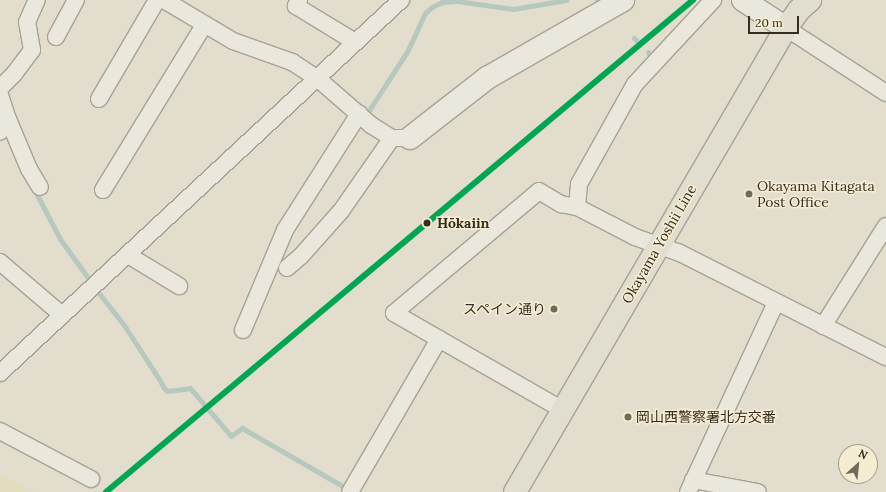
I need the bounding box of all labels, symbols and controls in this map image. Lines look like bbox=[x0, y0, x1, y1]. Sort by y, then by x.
scale bar bbox=[750, 8, 801, 34]
text: 20 m bbox=[755, 15, 783, 30]
place label: Okayama Kitagata Post Office bbox=[757, 178, 875, 210]
street label: Okayama Yoshii Line bbox=[618, 182, 700, 306]
marker: Okayama Kitagata Post Office bbox=[744, 189, 754, 199]
place label: Hōkaiin bbox=[437, 215, 489, 231]
marker: Hōkaiin bbox=[420, 216, 434, 230]
place label: スペイン通り bbox=[462, 301, 546, 317]
marker: スペイン通り bbox=[549, 304, 559, 314]
place label: 岡山西警察署北方交番 bbox=[636, 409, 776, 425]
marker: 岡山西警察署北方交番 bbox=[623, 412, 633, 422]
north arrow bbox=[838, 444, 878, 484]
text: N bbox=[856, 446, 870, 462]

